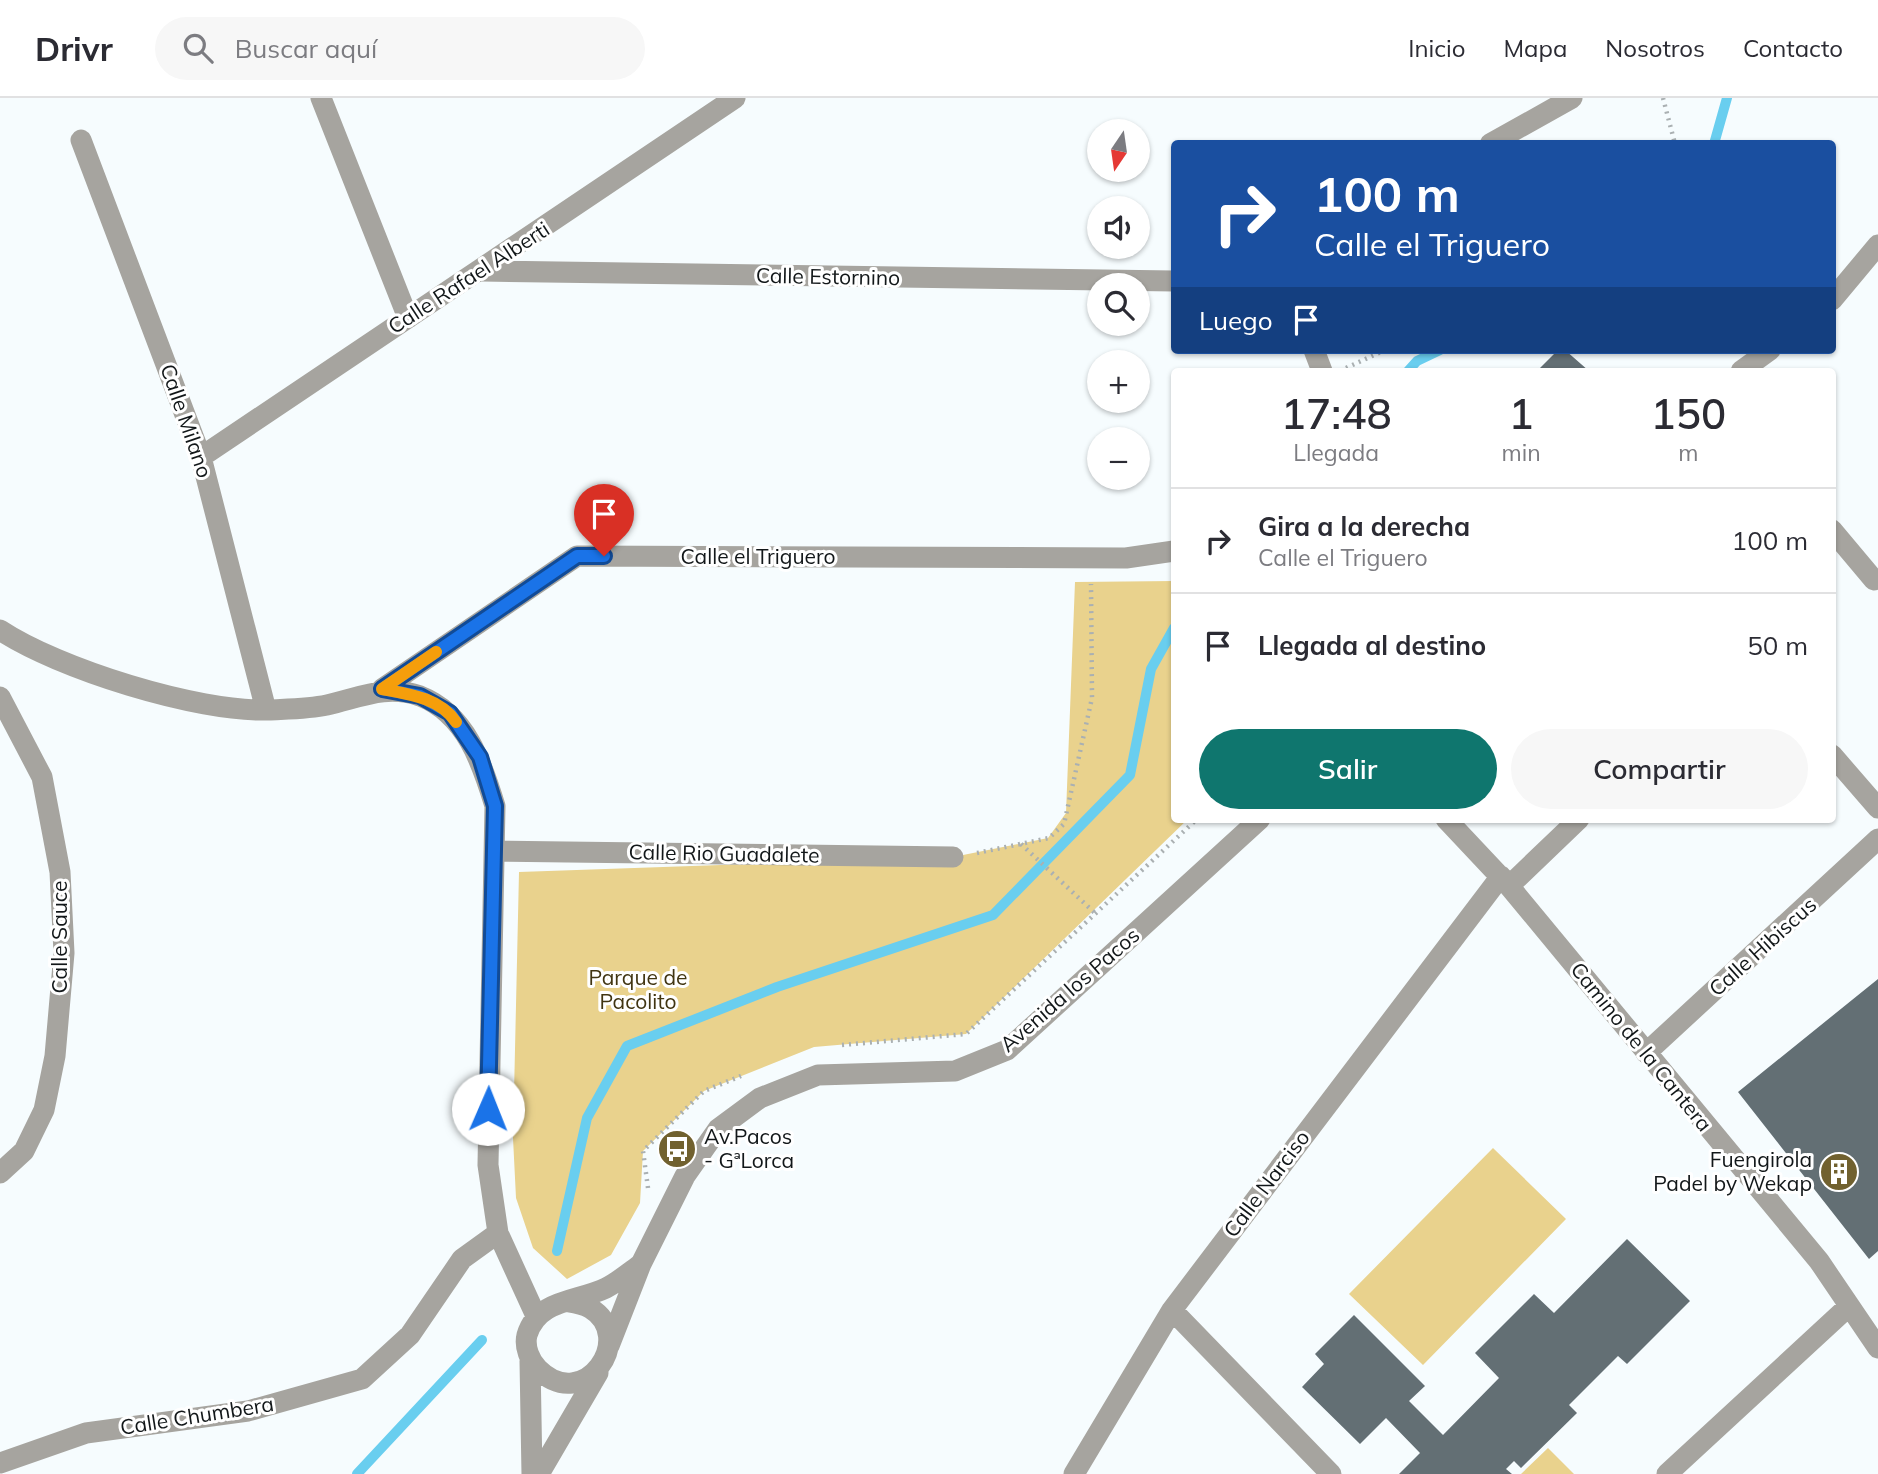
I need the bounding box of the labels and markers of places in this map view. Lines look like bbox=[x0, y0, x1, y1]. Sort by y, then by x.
pin bbox=[574, 484, 634, 556]
place label: Av.Pacos - GªLorca bbox=[704, 1123, 794, 1173]
bus stop icon: Av.Pacos - GªLorca bbox=[656, 1128, 698, 1170]
place label: Fuengirola Padel by Wekap bbox=[1653, 1146, 1812, 1196]
building icon: Fuengirola Padel by Wekap bbox=[1818, 1151, 1860, 1193]

